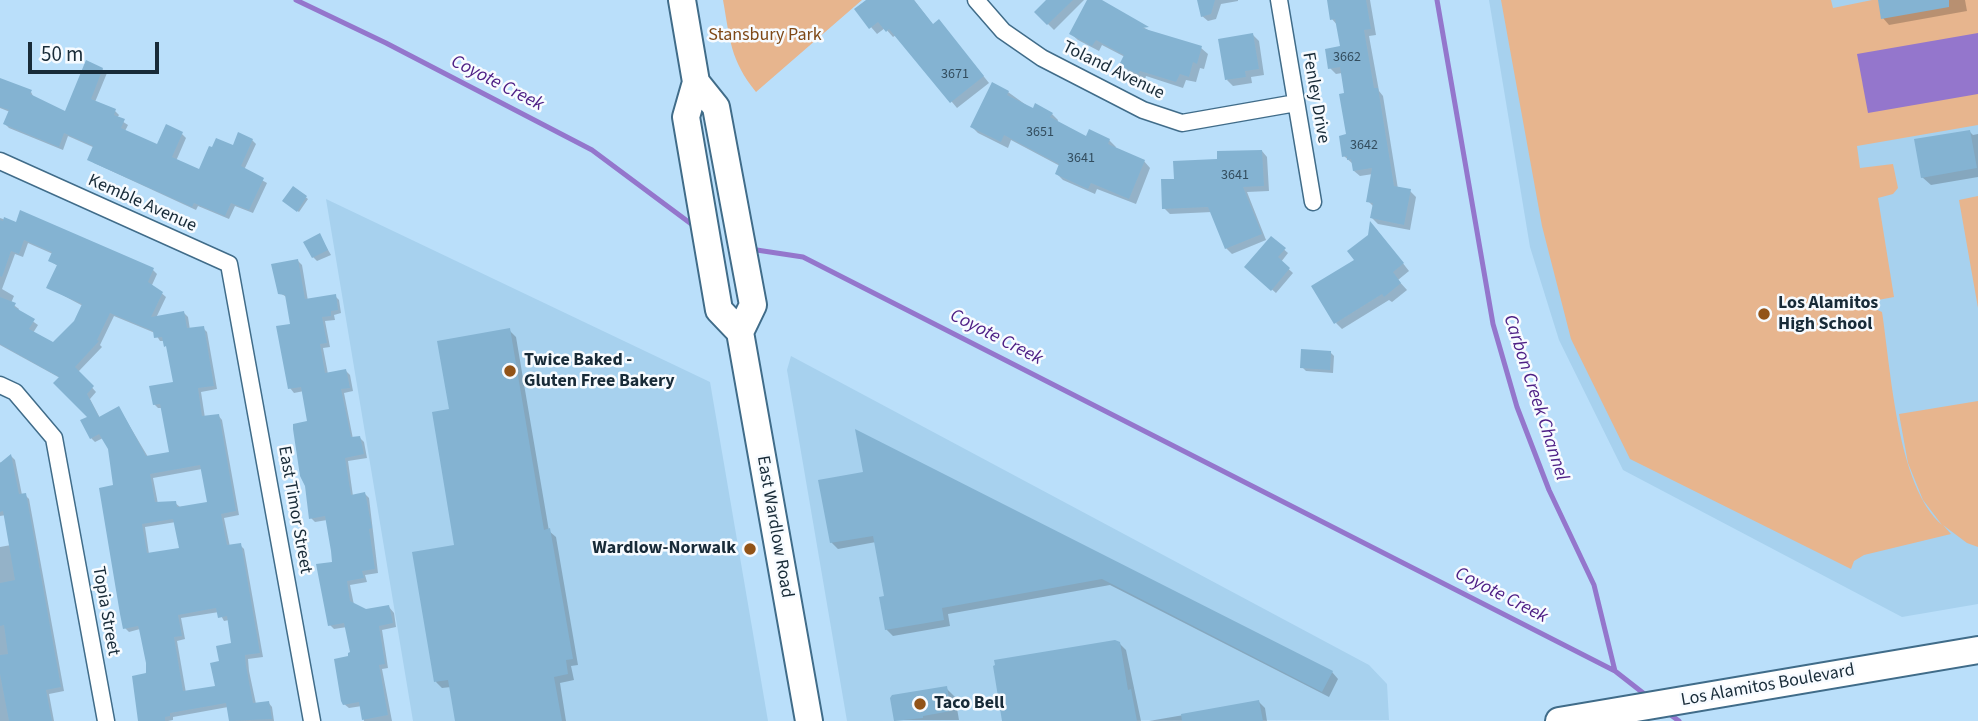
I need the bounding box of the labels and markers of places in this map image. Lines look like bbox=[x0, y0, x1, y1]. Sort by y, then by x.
place label: Los Alamitos High School bbox=[1778, 293, 1878, 336]
marker: Los Alamitos High School bbox=[1756, 306, 1772, 322]
place label: Twice Baked - Gluten Free Bakery bbox=[524, 350, 675, 392]
marker: Twice Baked - Gluten Free Bakery bbox=[502, 363, 518, 379]
place label: Wardlow-Norwalk bbox=[592, 538, 736, 560]
marker: Wardlow-Norwalk bbox=[742, 541, 758, 557]
place label: Taco Bell bbox=[934, 693, 1004, 715]
marker: Taco Bell bbox=[912, 696, 928, 712]

